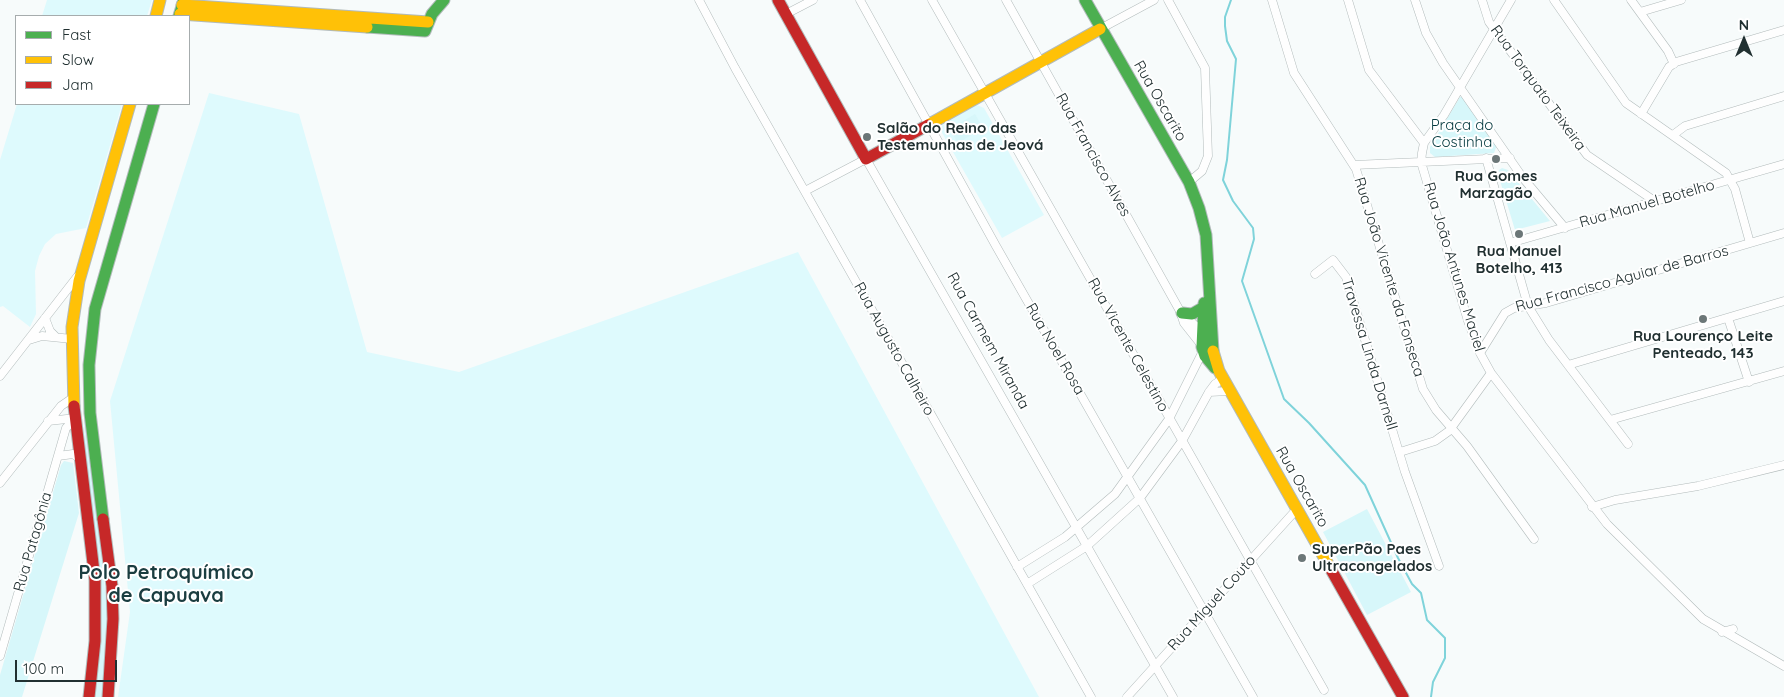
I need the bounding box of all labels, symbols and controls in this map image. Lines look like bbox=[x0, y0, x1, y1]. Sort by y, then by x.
legend bbox=[15, 15, 190, 105]
north arrow bbox=[1719, 15, 1769, 65]
text: N bbox=[1739, 16, 1749, 34]
street label: Rua Torquato Teixeira bbox=[1486, 22, 1590, 154]
text: Fast bbox=[62, 25, 91, 44]
text: Slow bbox=[62, 50, 94, 69]
street label: Rua Oscarito bbox=[1130, 58, 1190, 144]
text: Jam bbox=[62, 75, 93, 94]
street label: Rua Francisco Alves bbox=[1052, 90, 1134, 220]
park label: Praça do Costinha bbox=[1431, 116, 1493, 151]
place label: Salão do Reino das Testemunhas de Jeová bbox=[877, 119, 1043, 154]
marker: Salão do Reino das Testemunhas de Jeová bbox=[861, 131, 873, 143]
marker: Rua Gomes Marzagão bbox=[1490, 153, 1502, 165]
place label: Rua Gomes Marzagão bbox=[1455, 167, 1537, 202]
street label: Rua João Vicente da Fonseca bbox=[1350, 175, 1428, 379]
street label: Rua Manuel Botelho bbox=[1577, 176, 1717, 232]
street label: Rua João Antunes Maciel bbox=[1420, 180, 1488, 354]
marker: Rua Manuel Botelho, 413 bbox=[1513, 228, 1525, 240]
place label: Rua Manuel Botelho, 413 bbox=[1476, 242, 1562, 277]
street label: Rua Francisco Aguiar de Barros bbox=[1514, 242, 1730, 316]
street label: Rua Carmem Miranda bbox=[943, 270, 1033, 412]
street label: Rua Vicente Celestino bbox=[1084, 275, 1172, 415]
street label: Travessa Linda Darnell bbox=[1337, 276, 1401, 432]
street label: Rua Augusto Calheiro bbox=[850, 279, 938, 419]
street label: Rua Noel Rosa bbox=[1021, 300, 1089, 398]
marker: Rua Lourenço Leite Penteado, 143 bbox=[1697, 313, 1709, 325]
place label: Rua Lourenço Leite Penteado, 143 bbox=[1633, 327, 1773, 362]
street label: Rua Oscarito bbox=[1272, 444, 1332, 530]
street label: Rua Patagônia bbox=[10, 490, 56, 594]
place label: SuperPão Paes Ultracongelados bbox=[1312, 540, 1432, 575]
street label: Rua Miguel Couto bbox=[1164, 551, 1260, 655]
marker: SuperPão Paes Ultracongelados bbox=[1296, 552, 1308, 564]
district label: Polo Petroquímico de Capuava bbox=[78, 561, 254, 608]
scale bar bbox=[18, 650, 120, 682]
text: 100 m bbox=[23, 659, 64, 678]

